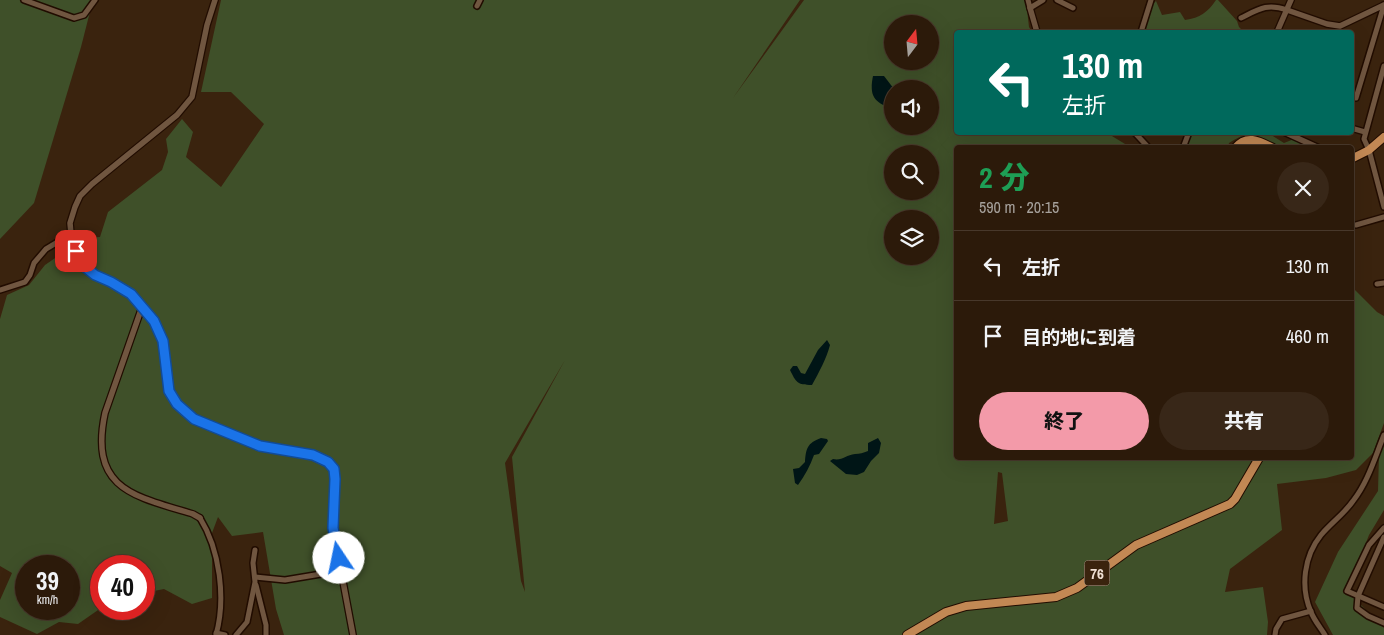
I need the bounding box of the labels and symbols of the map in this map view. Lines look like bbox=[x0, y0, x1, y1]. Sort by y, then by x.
north arrow bbox=[884, 15, 939, 70]
pin bbox=[55, 230, 97, 272]
position arrow bbox=[312, 531, 364, 583]
speed limit sign: 40 bbox=[90, 555, 155, 620]
road number: 76 bbox=[1084, 560, 1110, 586]

